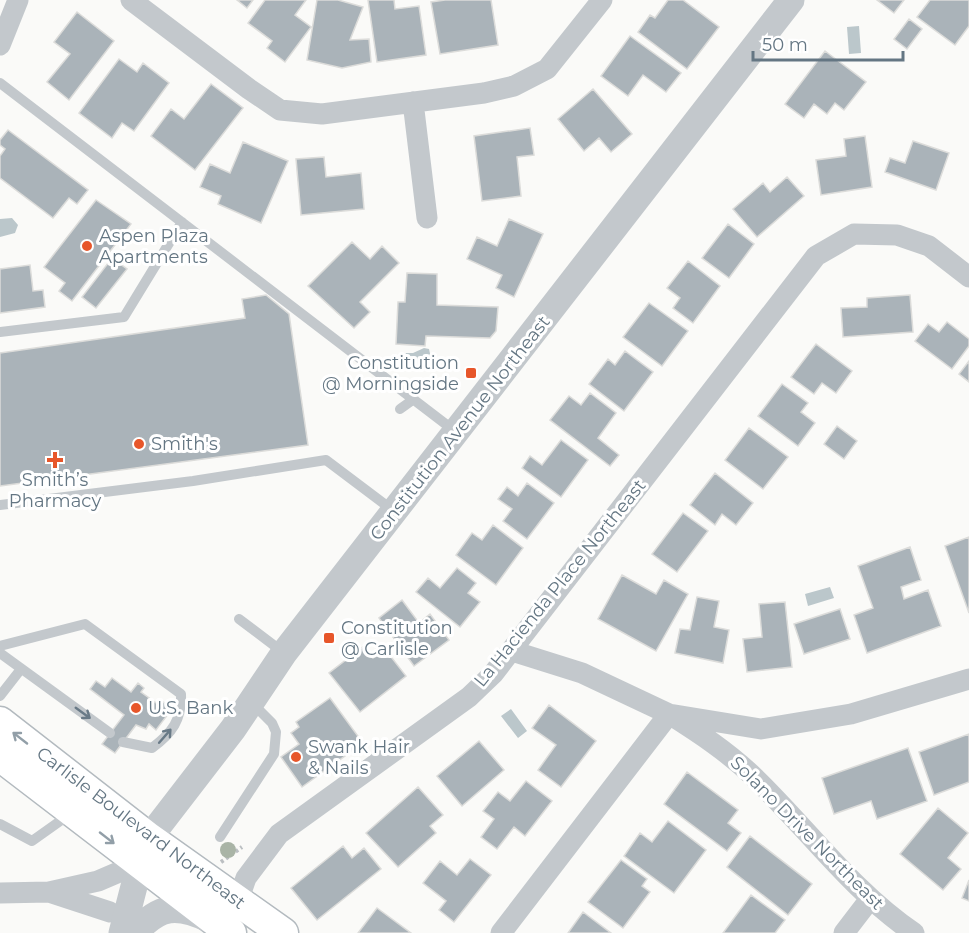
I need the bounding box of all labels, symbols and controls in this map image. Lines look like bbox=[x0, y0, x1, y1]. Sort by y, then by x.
scale bar bbox=[753, 24, 903, 62]
text: 50 m bbox=[762, 34, 808, 56]
place label: Aspen Plaza Apartments bbox=[99, 225, 209, 268]
marker: Aspen Plaza Apartments bbox=[80, 239, 94, 253]
street label: Constitution Avenue Northeast bbox=[365, 311, 555, 545]
place label: Constitution @ Morningside bbox=[322, 352, 459, 395]
marker: Constitution @ Morningside bbox=[464, 366, 478, 380]
place label: Smith's bbox=[151, 433, 218, 455]
marker: Smith's bbox=[132, 437, 146, 451]
marker: Smith’s Pharmacy bbox=[48, 453, 62, 467]
place label: Smith’s Pharmacy bbox=[9, 469, 101, 512]
street label: La Hacienda Place Northeast bbox=[469, 475, 651, 691]
place label: Constitution @ Carlisle bbox=[341, 617, 453, 660]
marker: Constitution @ Carlisle bbox=[322, 631, 336, 645]
place label: U.S. Bank bbox=[148, 697, 233, 719]
marker: U.S. Bank bbox=[129, 701, 143, 715]
one-way arrow bbox=[74, 707, 90, 719]
one-way arrow bbox=[158, 728, 172, 743]
one-way arrow bbox=[13, 732, 29, 744]
place label: Swank Hair & Nails bbox=[308, 736, 410, 779]
street label: Carlisle Boulevard Northeast bbox=[32, 742, 250, 914]
marker: Swank Hair & Nails bbox=[289, 750, 303, 764]
street label: Solano Drive Northeast bbox=[726, 752, 888, 914]
one-way arrow bbox=[98, 831, 114, 844]

